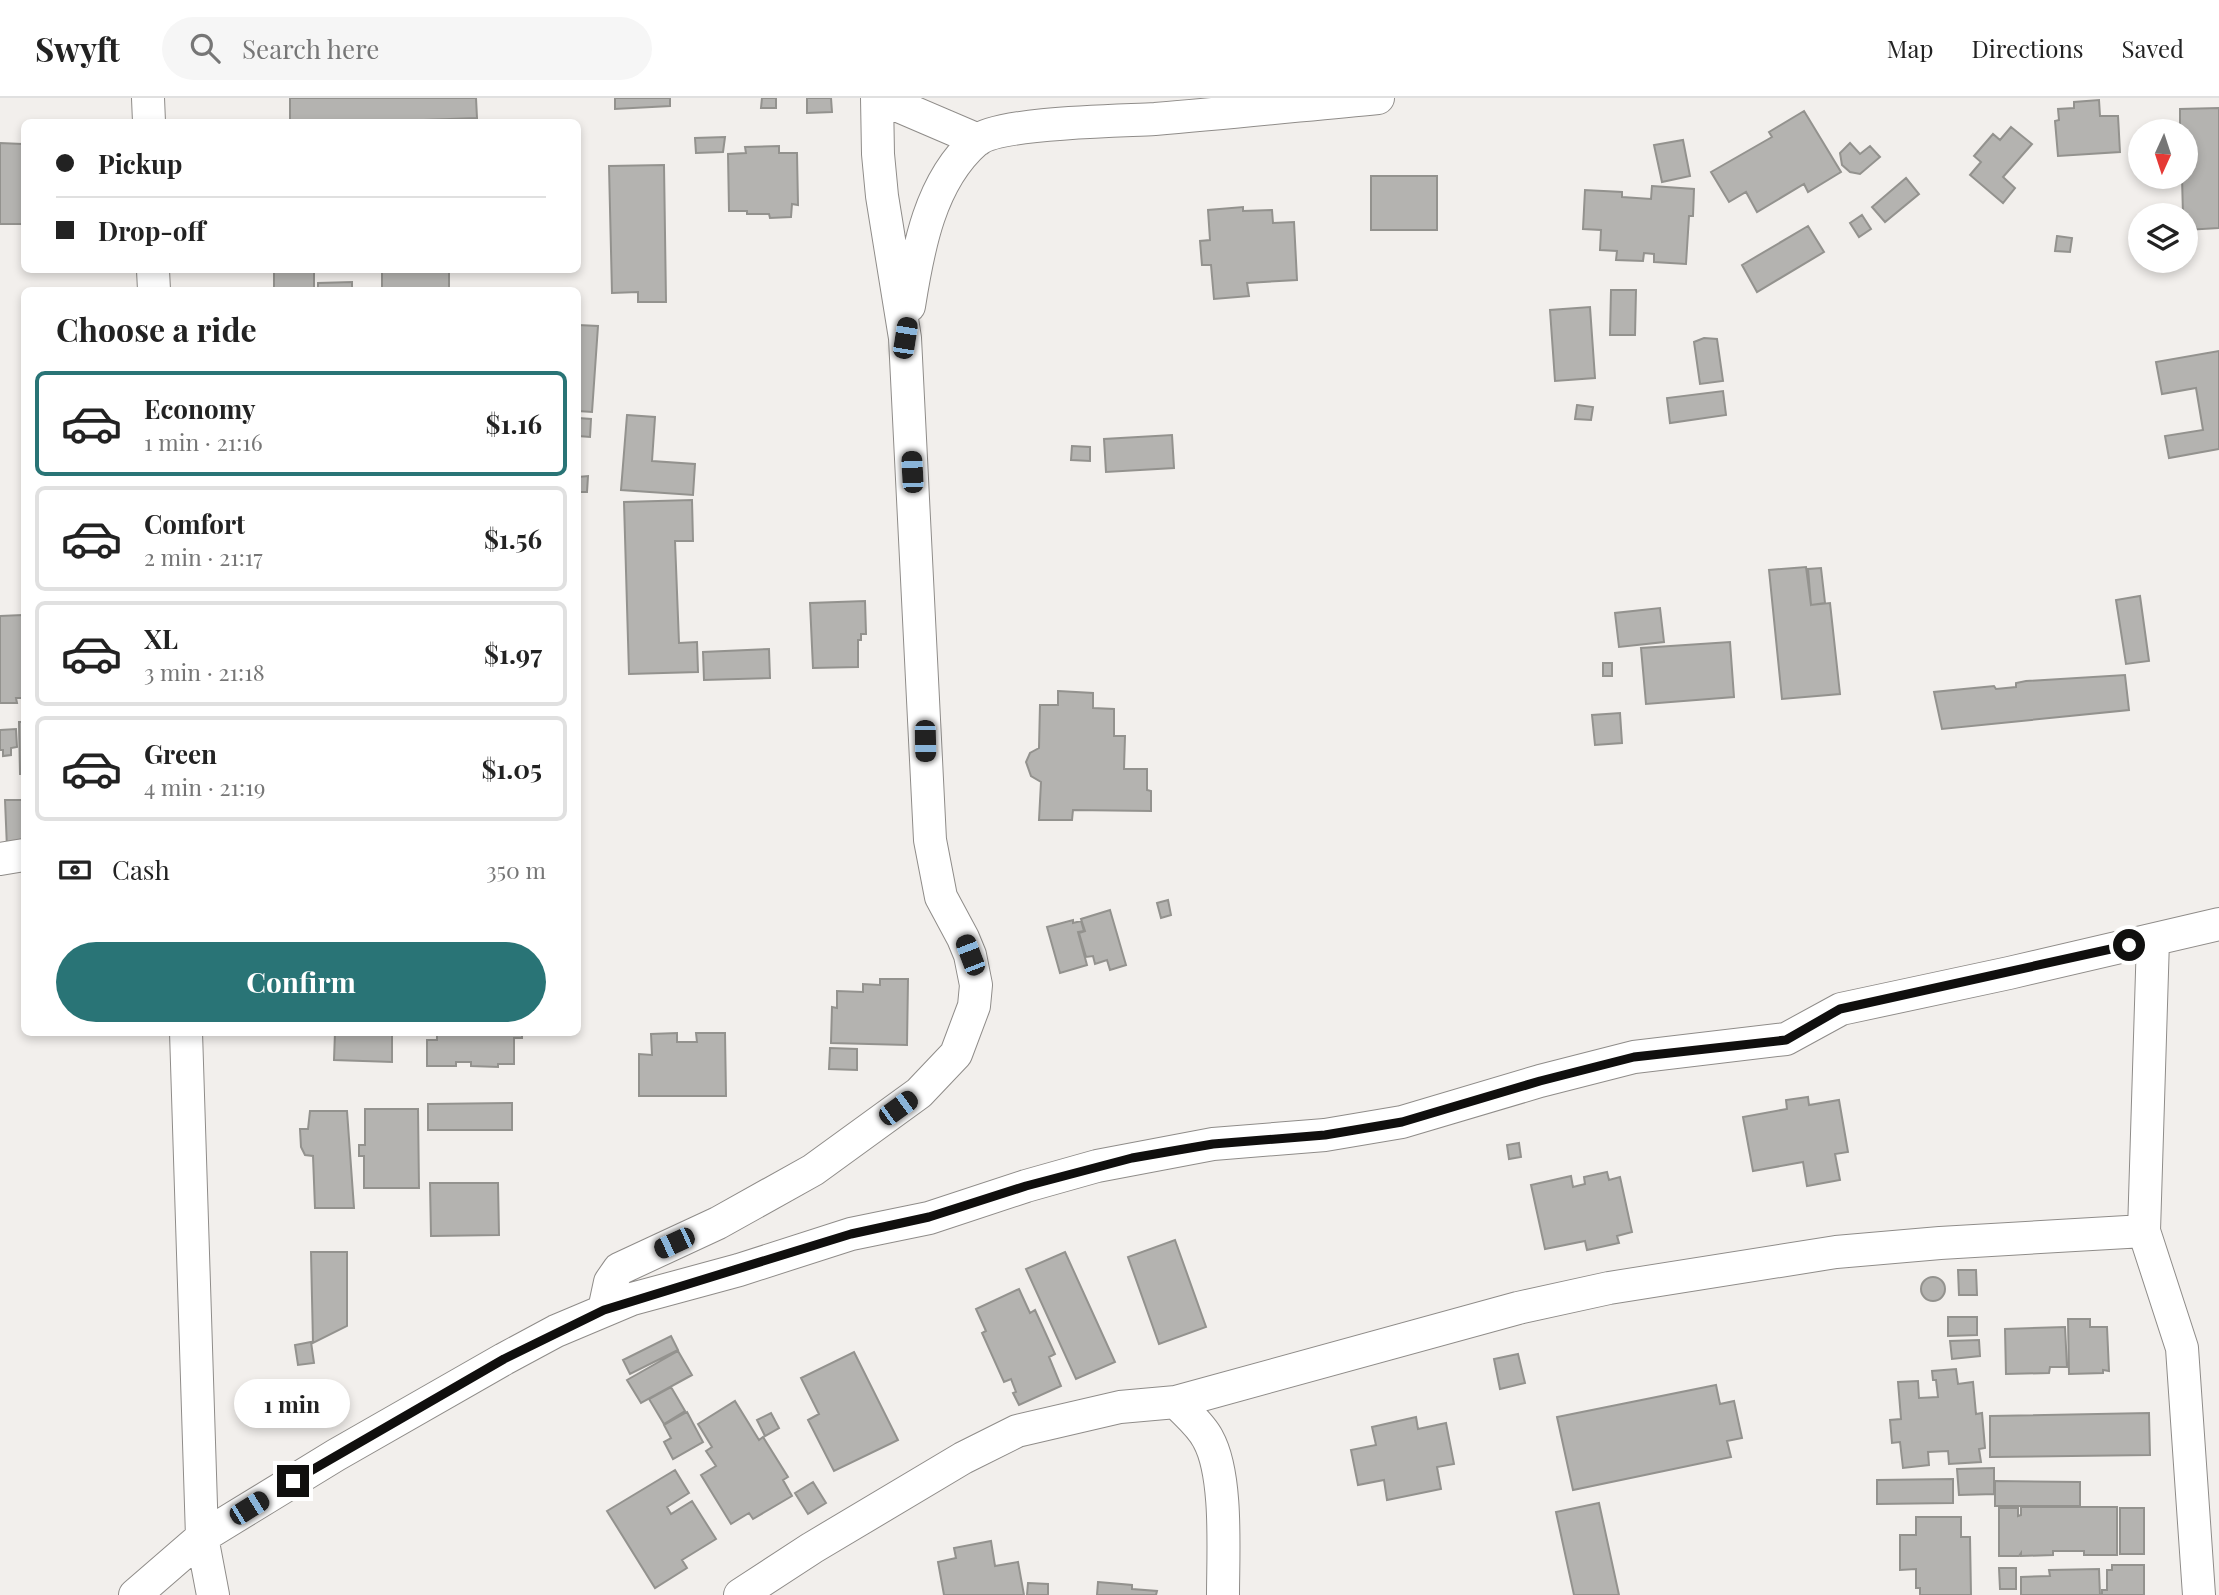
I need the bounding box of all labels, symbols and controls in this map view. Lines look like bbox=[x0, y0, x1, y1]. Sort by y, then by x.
search box bbox=[162, 17, 652, 80]
text: Swyft bbox=[35, 26, 120, 70]
icon: search bbox=[186, 29, 224, 67]
text: Search here bbox=[242, 31, 379, 66]
text: Map bbox=[1887, 32, 1933, 64]
text: Directions bbox=[1971, 32, 2084, 64]
text: Saved bbox=[2122, 32, 2184, 64]
north arrow bbox=[2128, 119, 2198, 189]
map controls bbox=[2128, 119, 2198, 273]
text: Pickup bbox=[98, 146, 182, 181]
button: layers bbox=[2128, 203, 2198, 273]
text: Drop-off bbox=[98, 213, 205, 248]
text: Choose a ride bbox=[56, 307, 257, 350]
car bbox=[892, 316, 919, 360]
text: Economy bbox=[144, 391, 255, 426]
icon: car bbox=[60, 392, 123, 455]
text: $1.16 bbox=[486, 406, 542, 441]
text: 1 min · 21:16 bbox=[144, 426, 263, 457]
car bbox=[901, 450, 924, 494]
text: Comfort bbox=[144, 506, 245, 541]
icon: car bbox=[60, 507, 123, 570]
text: $1.56 bbox=[484, 521, 542, 556]
text: 2 min · 21:17 bbox=[144, 541, 263, 572]
text: XL bbox=[144, 621, 178, 656]
icon: car bbox=[60, 622, 123, 685]
text: $1.97 bbox=[484, 636, 542, 671]
text: 3 min · 21:18 bbox=[144, 656, 265, 687]
car bbox=[915, 720, 936, 762]
text: Green bbox=[144, 736, 217, 771]
icon: car bbox=[60, 737, 123, 800]
text: $1.05 bbox=[481, 751, 542, 786]
text: 4 min · 21:19 bbox=[144, 771, 265, 802]
icon: cash bbox=[56, 851, 94, 889]
text: Cash bbox=[112, 852, 170, 887]
text: 350 m bbox=[486, 854, 546, 885]
route start bbox=[2113, 929, 2145, 961]
car bbox=[953, 932, 988, 978]
button: Confirm bbox=[56, 942, 546, 1022]
car bbox=[875, 1087, 922, 1129]
car bbox=[651, 1225, 698, 1261]
callout: 1 min bbox=[235, 1380, 351, 1428]
text: 1 min bbox=[264, 1388, 320, 1419]
route end bbox=[277, 1465, 309, 1497]
car bbox=[226, 1488, 273, 1528]

